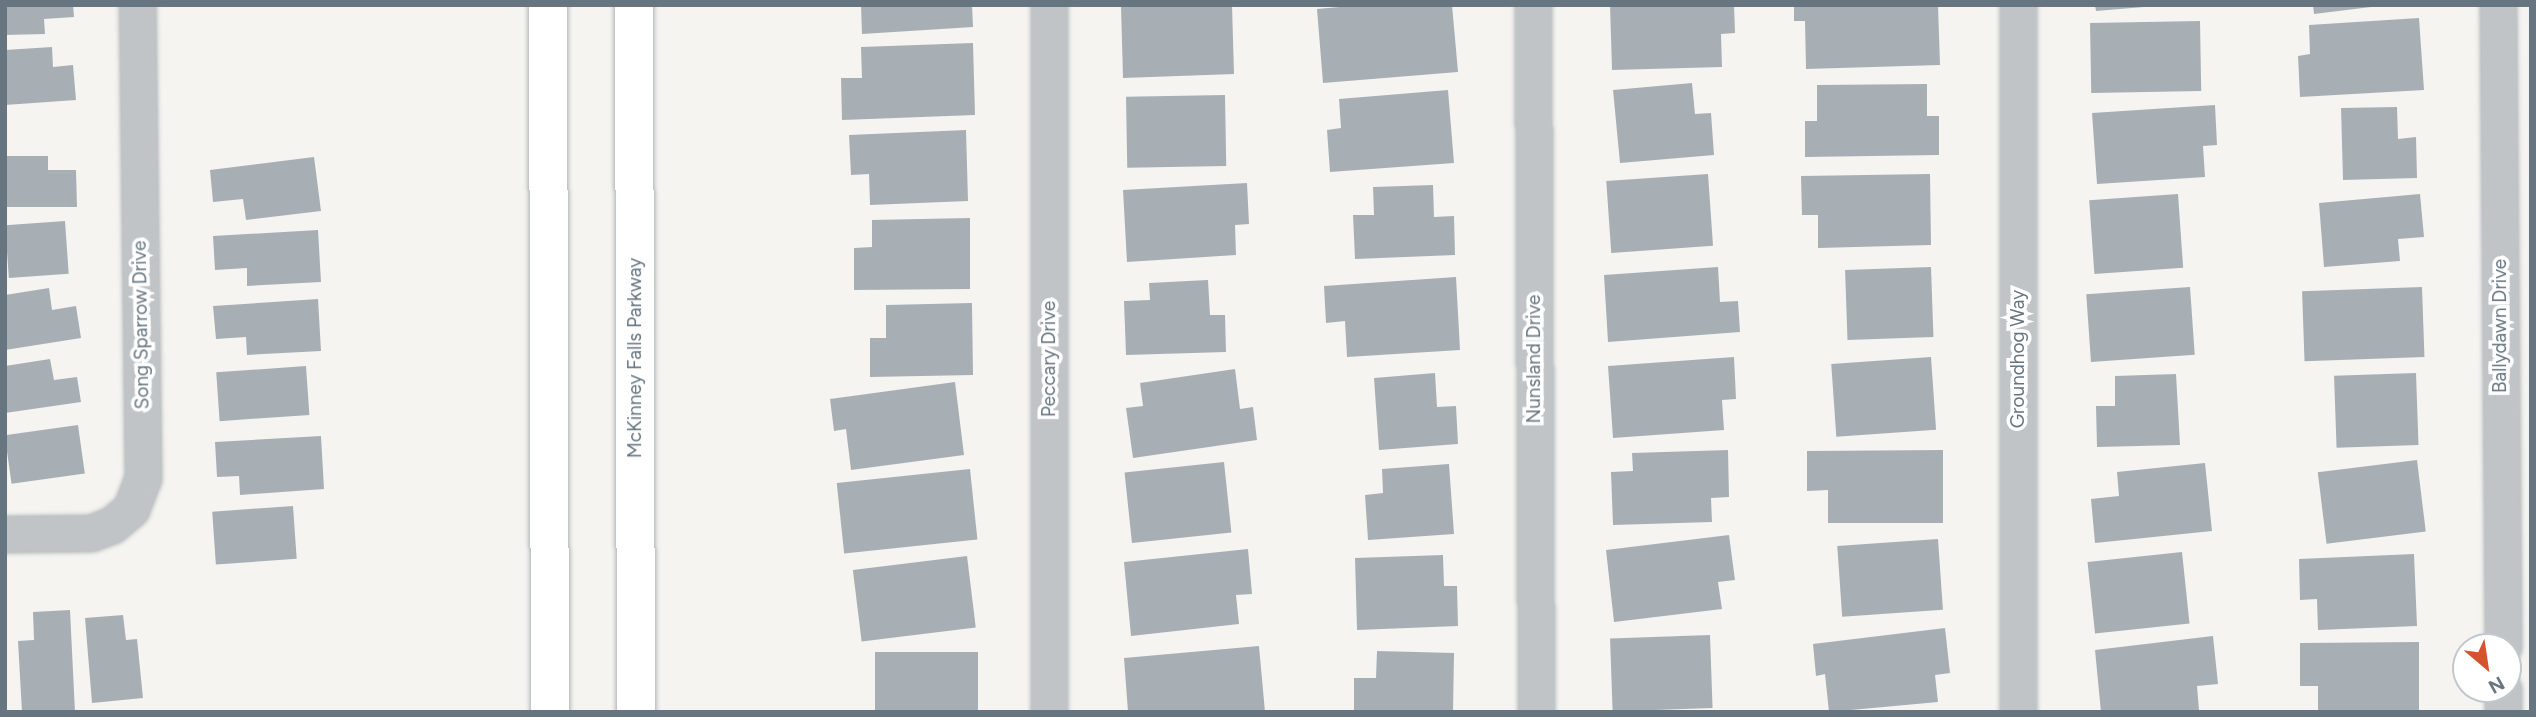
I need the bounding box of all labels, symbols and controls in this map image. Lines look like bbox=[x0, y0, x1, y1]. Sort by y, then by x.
street label: Song Sparrow Drive bbox=[128, 240, 154, 410]
street label: McKinney Falls Parkway bbox=[624, 258, 646, 458]
street label: Ballydawn Drive bbox=[2489, 259, 2511, 393]
street label: Groundhog Way bbox=[2007, 290, 2029, 428]
street label: Nunsland Drive bbox=[1523, 295, 1545, 423]
street label: Peccary Drive bbox=[1038, 301, 1060, 417]
north arrow bbox=[2452, 633, 2522, 703]
text: N bbox=[2484, 671, 2508, 699]

